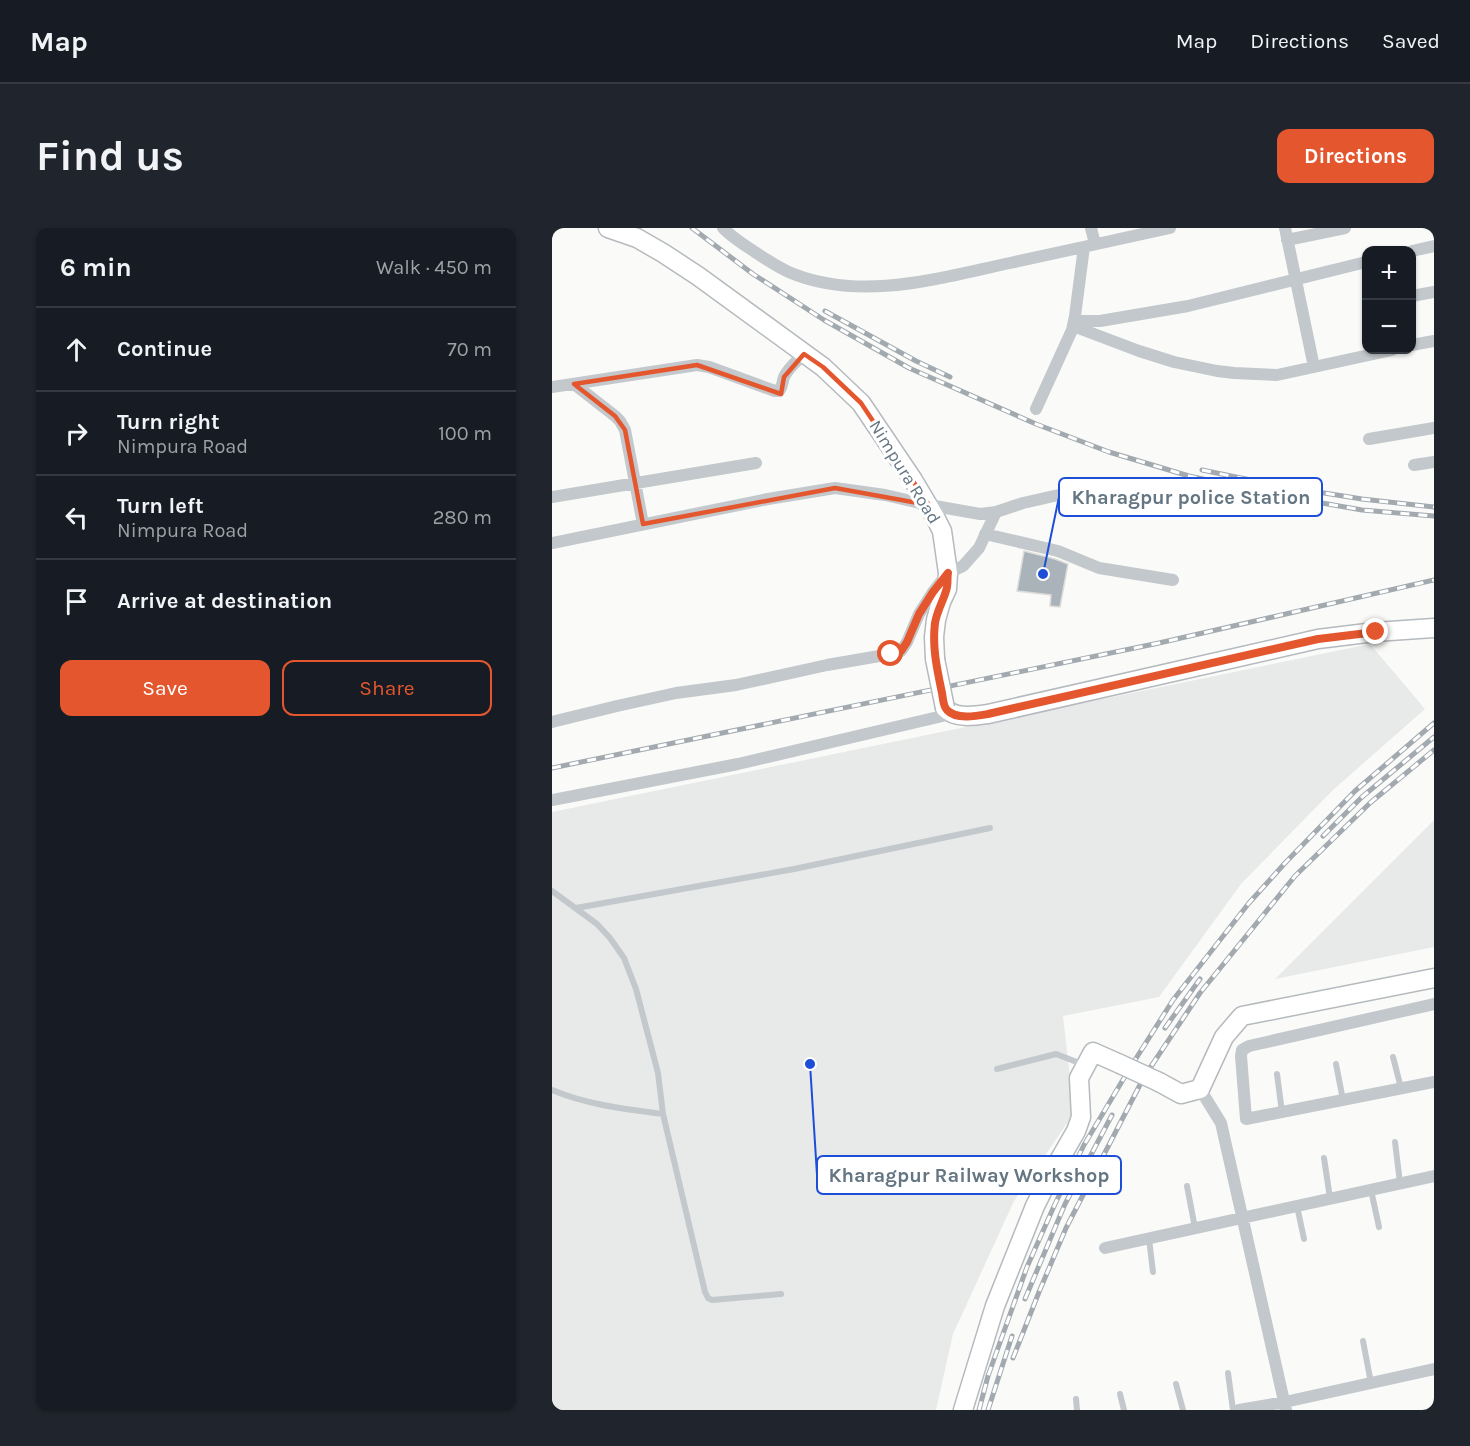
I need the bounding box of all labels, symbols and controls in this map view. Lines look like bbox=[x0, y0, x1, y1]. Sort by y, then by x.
text: Map bbox=[30, 25, 88, 58]
text: Map bbox=[1176, 29, 1217, 53]
text: Directions bbox=[1250, 29, 1349, 53]
text: Saved bbox=[1382, 29, 1440, 53]
button: Directions bbox=[1277, 129, 1434, 183]
text: Find us bbox=[36, 131, 184, 181]
map controls bbox=[1362, 246, 1416, 354]
button: + bbox=[1362, 246, 1416, 300]
text: 6 min bbox=[60, 252, 132, 283]
text: Walk · 450 m bbox=[376, 256, 492, 279]
button: − bbox=[1362, 300, 1416, 354]
icon: ahead bbox=[60, 333, 93, 366]
text: Continue bbox=[117, 336, 212, 362]
text: 70 m bbox=[447, 338, 492, 361]
text: Turn right bbox=[117, 409, 220, 435]
street label: Nimpura Road bbox=[864, 416, 946, 528]
icon: right bbox=[60, 417, 93, 450]
text: 100 m bbox=[438, 422, 492, 445]
text: Nimpura Road bbox=[117, 435, 248, 458]
callout: Kharagpur police Station bbox=[1059, 478, 1322, 516]
text: Kharagpur police Station bbox=[1071, 486, 1311, 509]
text: Turn left bbox=[117, 493, 204, 519]
icon: left bbox=[60, 501, 93, 534]
text: 280 m bbox=[433, 506, 492, 529]
text: Nimpura Road bbox=[117, 519, 248, 542]
icon: arrive bbox=[60, 585, 93, 618]
text: Arrive at destination bbox=[117, 588, 332, 614]
route end bbox=[1362, 618, 1388, 644]
route start bbox=[877, 640, 903, 666]
button: Save bbox=[60, 660, 270, 716]
button: Share bbox=[282, 660, 492, 716]
callout: Kharagpur Railway Workshop bbox=[817, 1156, 1121, 1194]
text: Kharagpur Railway Workshop bbox=[829, 1164, 1109, 1187]

